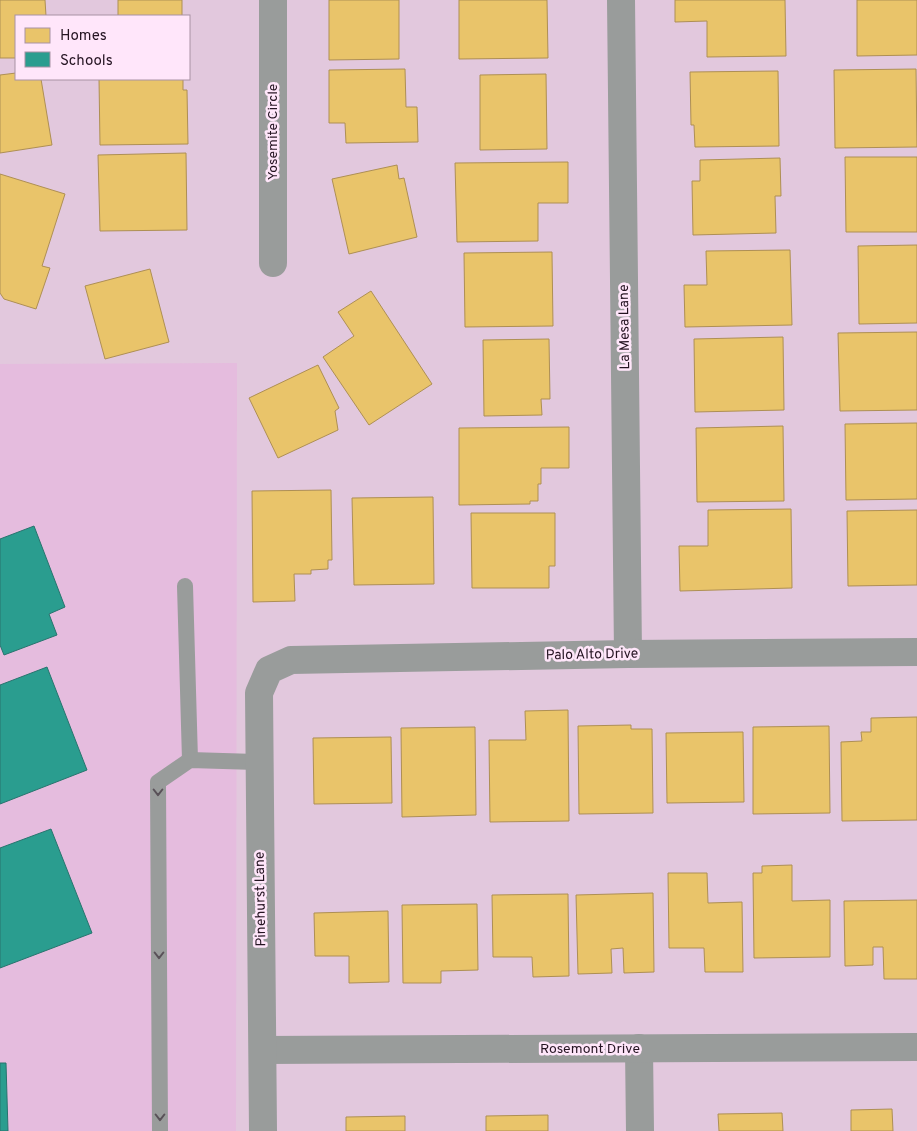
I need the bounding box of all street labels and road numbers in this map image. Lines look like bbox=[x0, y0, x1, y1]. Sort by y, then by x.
street label: Yosemite Circle bbox=[265, 84, 282, 180]
street label: La Mesa Lane bbox=[616, 284, 634, 370]
street label: Palo Alto Drive bbox=[545, 646, 639, 664]
street label: Pinehurst Lane bbox=[252, 851, 270, 947]
street label: Rosemont Drive bbox=[540, 1041, 640, 1058]

